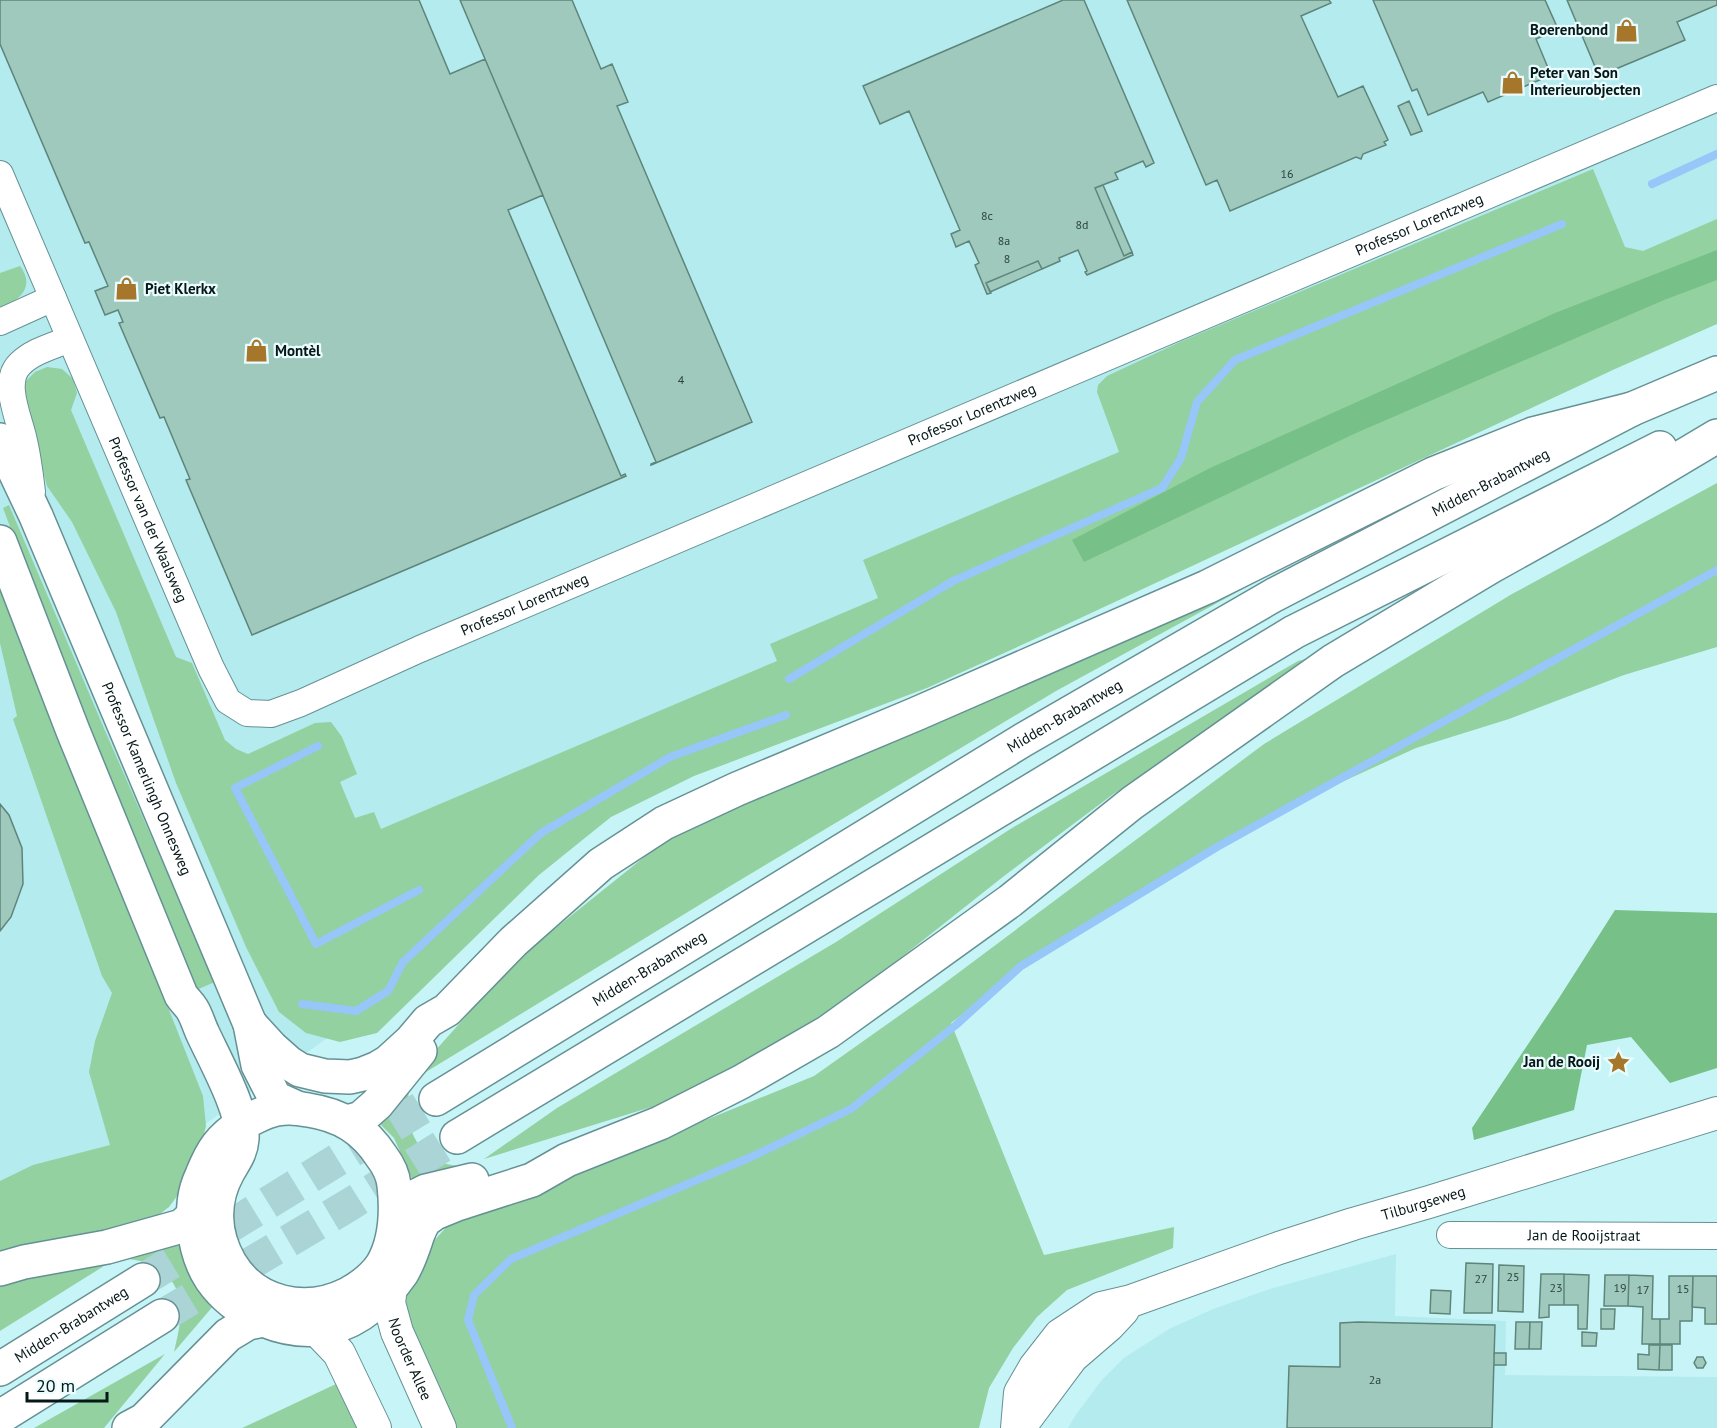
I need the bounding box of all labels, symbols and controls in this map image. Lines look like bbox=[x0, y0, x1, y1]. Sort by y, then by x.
shop icon: Boerenbond bbox=[1613, 17, 1639, 43]
place label: Boerenbond bbox=[1530, 20, 1608, 39]
place label: Peter van Son Interieurobjecten bbox=[1530, 63, 1641, 99]
shop icon: Peter van Son Interieurobjecten bbox=[1499, 69, 1525, 95]
house number: 16 bbox=[1280, 166, 1294, 181]
street label: Professor Lorentzweg bbox=[1352, 189, 1486, 260]
house number: 8c bbox=[981, 208, 994, 223]
house number: 8d bbox=[1076, 217, 1089, 232]
house number: 8a bbox=[998, 233, 1010, 248]
house number: 8 bbox=[1004, 251, 1010, 266]
shop icon: Piet Klerkx bbox=[114, 276, 140, 302]
place label: Piet Klerkx bbox=[145, 279, 216, 298]
shop icon: Montèl bbox=[244, 338, 270, 364]
place label: Montèl bbox=[275, 341, 321, 360]
house number: 4 bbox=[678, 372, 685, 387]
street label: Professor Lorentzweg bbox=[905, 379, 1038, 450]
street label: Professor van der Waalsweg bbox=[104, 434, 192, 605]
street label: Midden-Brabantweg bbox=[1428, 444, 1552, 520]
street label: Professor Lorentzweg bbox=[458, 569, 591, 640]
street label: Midden-Brabantweg bbox=[1003, 675, 1125, 757]
street label: Professor Kamerlingh Onnesweg bbox=[98, 679, 196, 878]
street label: Midden-Brabantweg bbox=[589, 926, 709, 1010]
place icon: Jan de Rooij bbox=[1605, 1049, 1631, 1075]
place label: Jan de Rooij bbox=[1523, 1052, 1600, 1071]
street label: Tilburgseweg bbox=[1379, 1181, 1467, 1224]
street label: Jan de Rooijstraat bbox=[1527, 1225, 1640, 1245]
house number: 25 bbox=[1506, 1269, 1520, 1284]
house number: 27 bbox=[1474, 1271, 1488, 1286]
house number: 23 bbox=[1549, 1280, 1563, 1295]
house number: 19 bbox=[1613, 1280, 1627, 1295]
house number: 15 bbox=[1676, 1281, 1690, 1296]
street label: Midden-Brabantweg bbox=[11, 1282, 131, 1367]
house number: 17 bbox=[1636, 1282, 1650, 1297]
street label: Noorder Allee bbox=[385, 1315, 436, 1403]
scale bar bbox=[27, 1365, 106, 1403]
house number: 2a bbox=[1369, 1372, 1381, 1387]
text: 20 m bbox=[36, 1374, 75, 1397]

